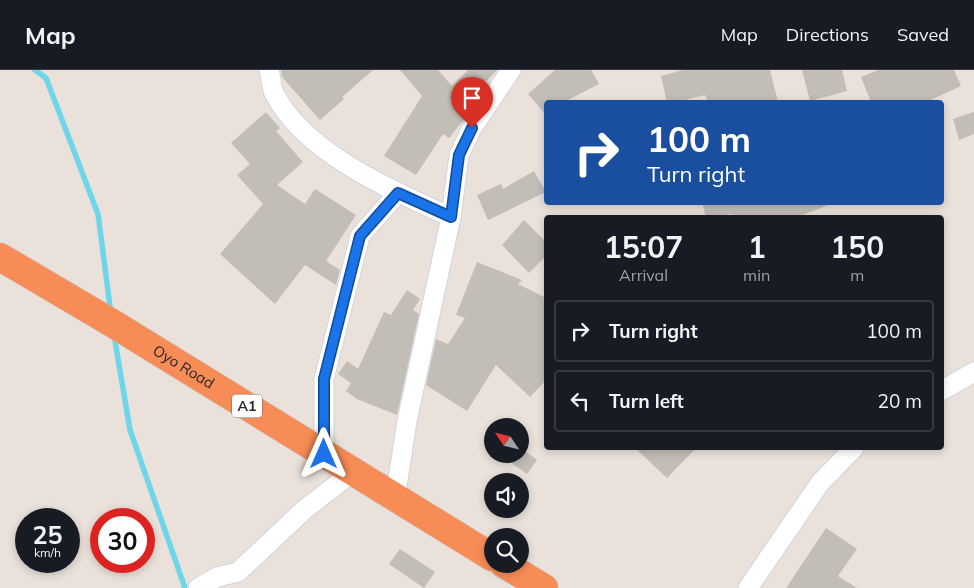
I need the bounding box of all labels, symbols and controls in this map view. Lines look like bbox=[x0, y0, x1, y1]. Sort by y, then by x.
text: Map bbox=[25, 20, 76, 50]
text: Map bbox=[721, 23, 758, 46]
text: Directions bbox=[786, 23, 869, 46]
text: Saved bbox=[897, 23, 949, 46]
pin bbox=[451, 77, 493, 128]
icon: arrive bbox=[458, 84, 486, 112]
text: 100 m bbox=[647, 117, 751, 161]
icon: right bbox=[564, 120, 629, 185]
text: Turn right bbox=[647, 160, 745, 188]
text: 15:07 bbox=[604, 228, 683, 266]
text: 1 bbox=[748, 228, 766, 266]
text: 150 bbox=[830, 228, 884, 266]
text: Arrival bbox=[619, 265, 668, 285]
text: min bbox=[743, 265, 770, 285]
text: m bbox=[850, 265, 864, 285]
icon: right bbox=[566, 317, 594, 345]
text: Turn right bbox=[609, 319, 698, 343]
text: 100 m bbox=[866, 319, 922, 343]
street label: Oyo Road bbox=[150, 340, 218, 393]
icon: left bbox=[566, 387, 594, 415]
text: Turn left bbox=[609, 389, 684, 413]
text: 20 m bbox=[878, 389, 922, 413]
road number: A1 bbox=[232, 394, 262, 418]
north arrow bbox=[484, 418, 529, 462]
map controls bbox=[484, 418, 529, 573]
position arrow bbox=[297, 427, 349, 479]
button: sound bbox=[484, 473, 529, 518]
speed limit sign: 30 bbox=[90, 508, 155, 573]
text: 25 bbox=[32, 519, 63, 550]
button: search bbox=[484, 528, 529, 573]
text: km/h bbox=[34, 545, 61, 560]

